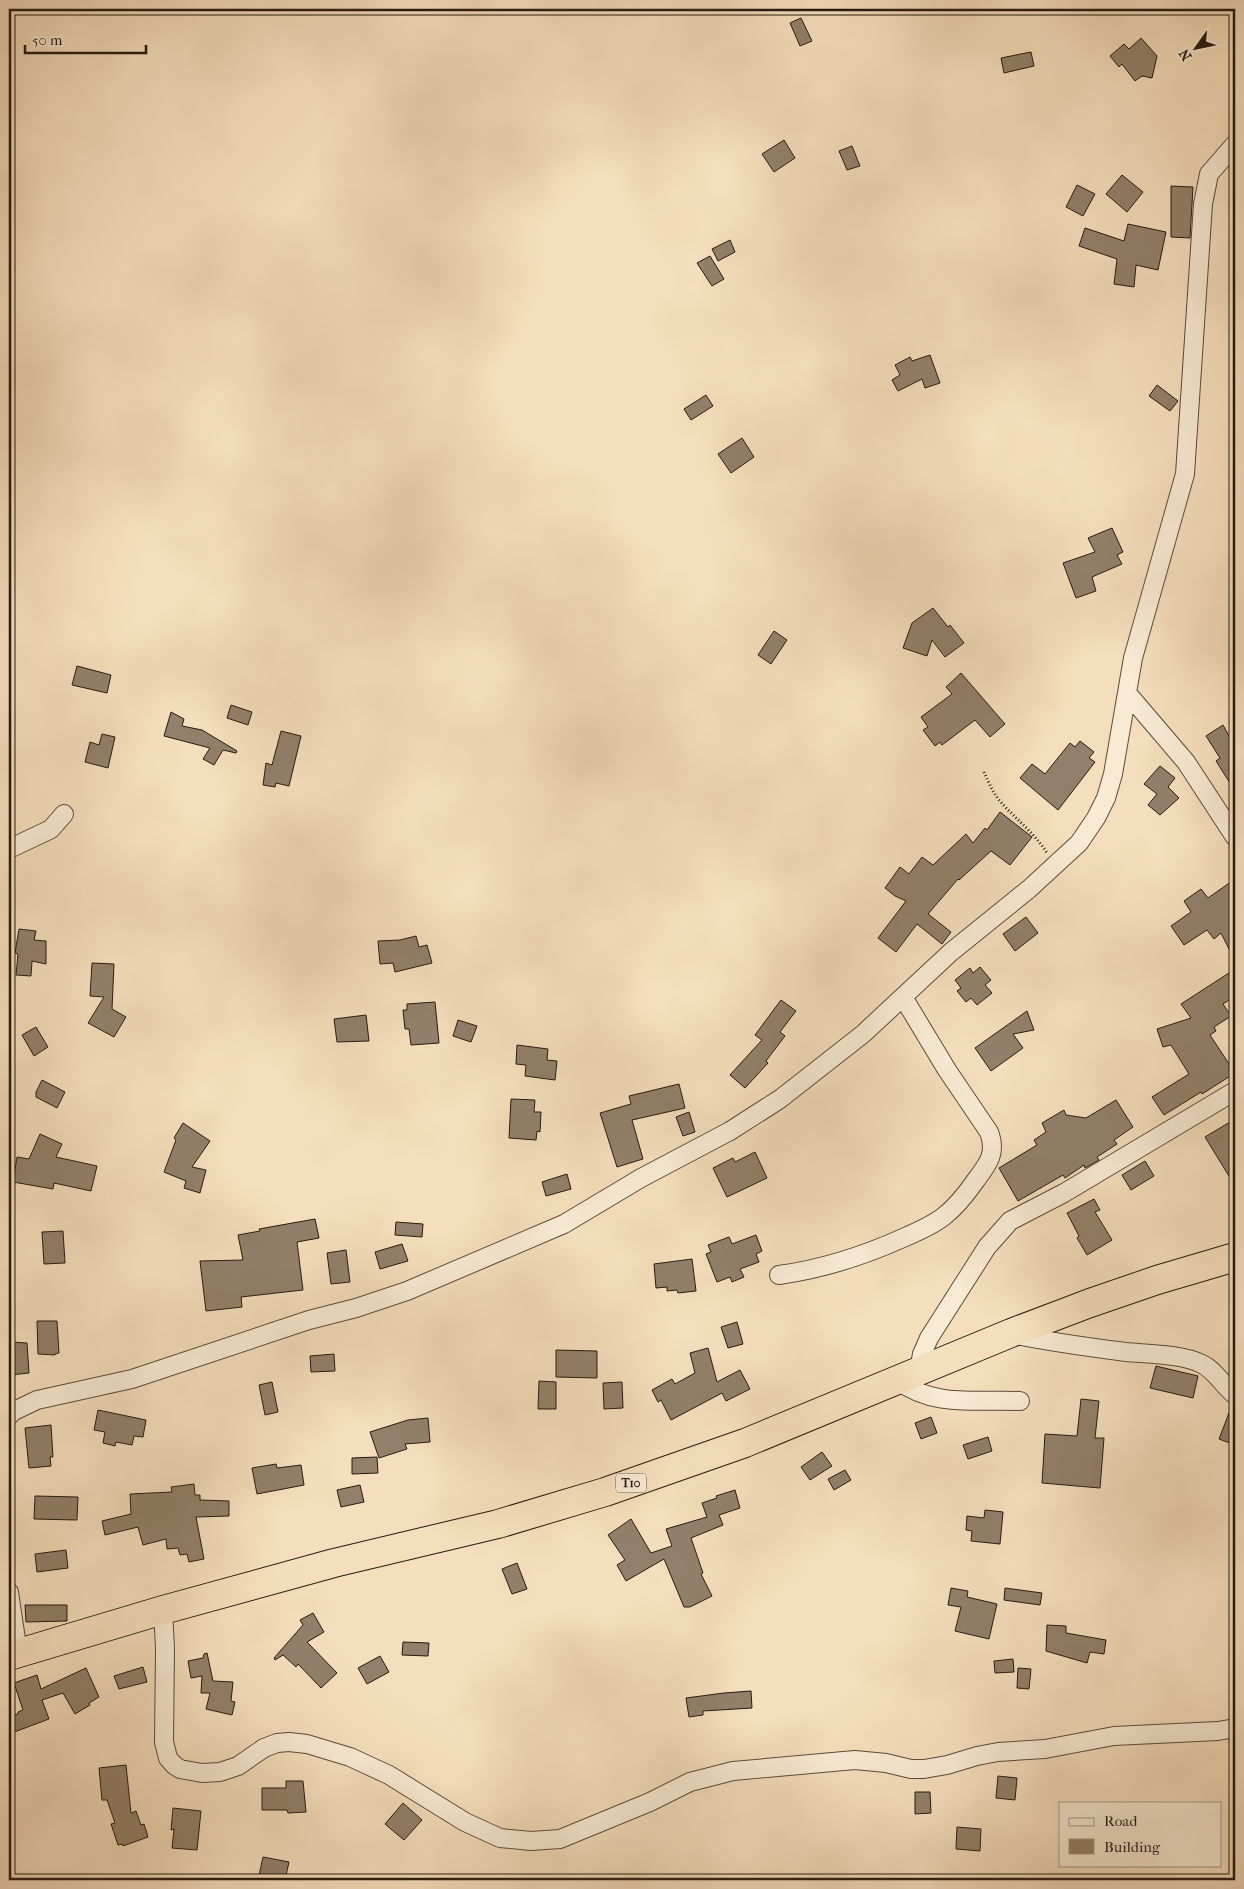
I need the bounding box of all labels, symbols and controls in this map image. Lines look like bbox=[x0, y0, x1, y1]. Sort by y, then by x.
scale bar bbox=[25, 22, 146, 54]
north arrow bbox=[1172, 22, 1222, 72]
text: 50 m bbox=[32, 31, 63, 49]
text: N bbox=[1175, 45, 1196, 64]
road number: T10 bbox=[616, 1474, 646, 1492]
legend bbox=[1059, 1802, 1222, 1866]
text: Road bbox=[1104, 1812, 1138, 1830]
text: Building bbox=[1104, 1838, 1161, 1856]

